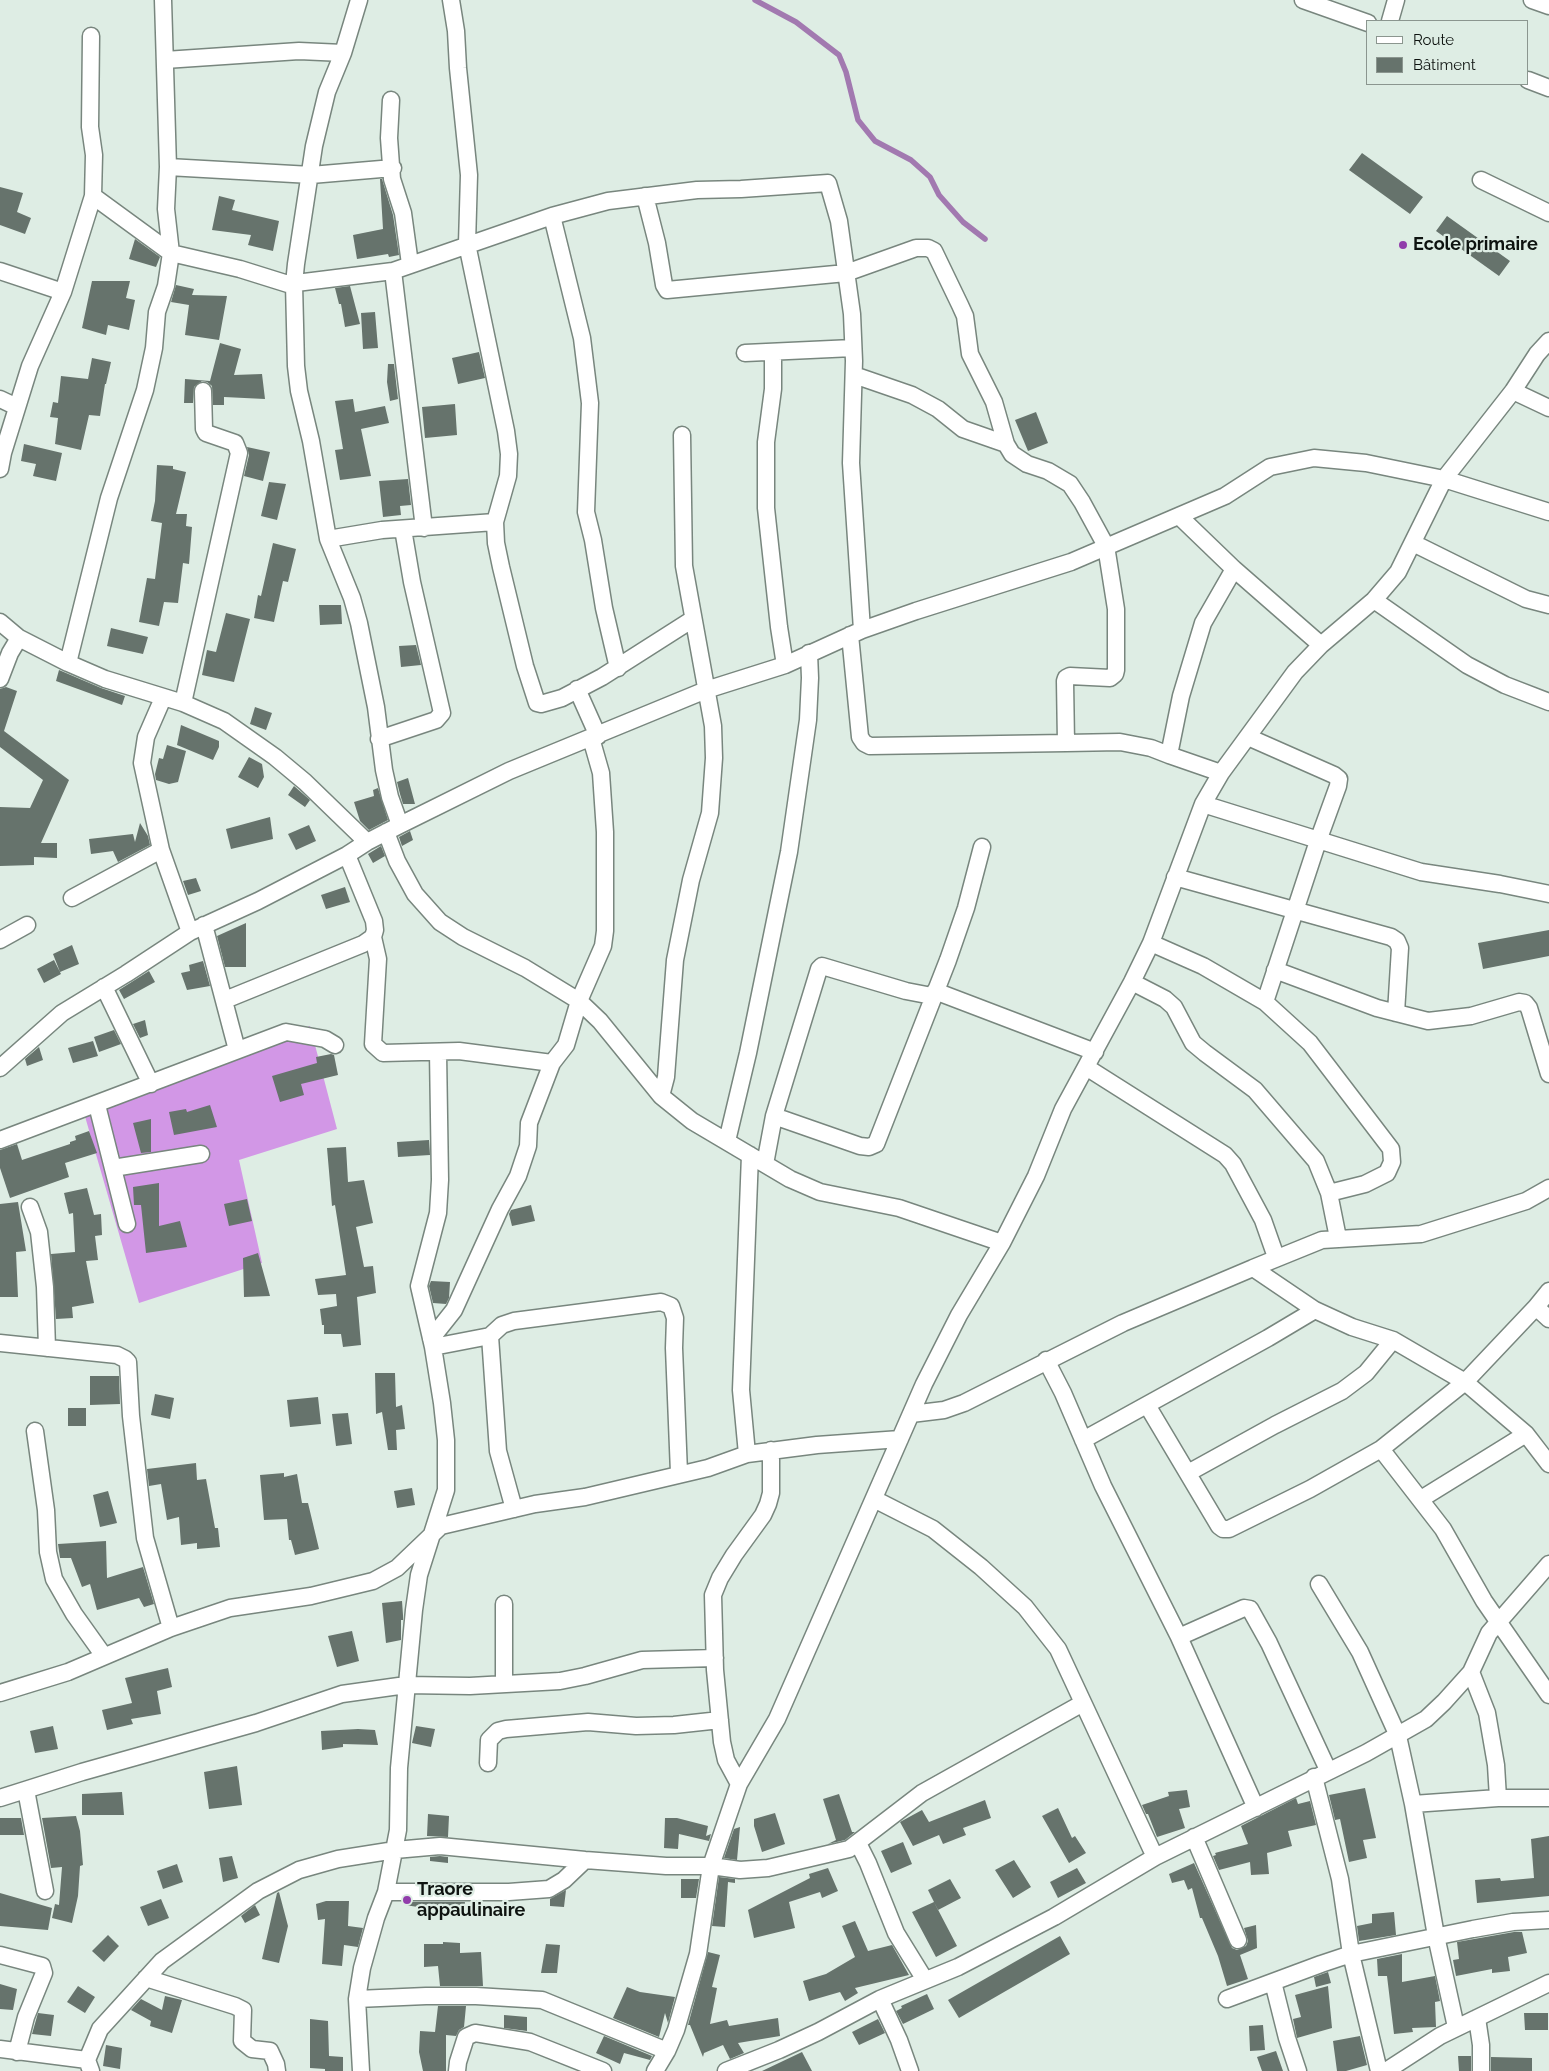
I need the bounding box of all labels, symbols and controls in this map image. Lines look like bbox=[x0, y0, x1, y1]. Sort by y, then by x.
legend bbox=[1366, 20, 1529, 85]
text: Route bbox=[1413, 31, 1454, 49]
text: Bâtiment bbox=[1413, 56, 1476, 74]
place label: Ecole primaire bbox=[1413, 234, 1538, 256]
marker: Ecole primaire bbox=[1397, 239, 1409, 251]
place label: Traore appaulinaire bbox=[417, 1879, 525, 1922]
marker: Traore appaulinaire bbox=[401, 1894, 413, 1906]

